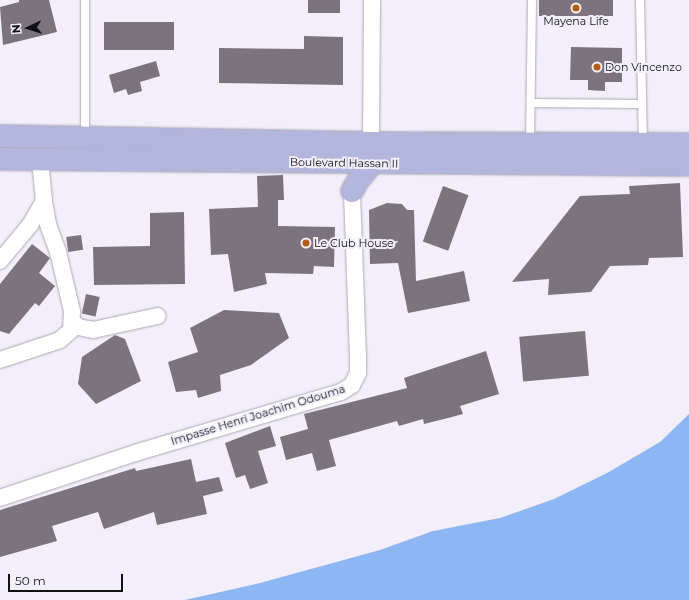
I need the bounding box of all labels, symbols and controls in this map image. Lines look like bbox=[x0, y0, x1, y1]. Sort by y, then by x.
marker: Mayena Life bbox=[571, 3, 581, 13]
north arrow bbox=[8, 8, 48, 48]
place label: Mayena Life bbox=[543, 14, 609, 28]
text: N bbox=[9, 24, 23, 34]
place label: Don Vincenzo bbox=[605, 60, 682, 74]
marker: Don Vincenzo bbox=[592, 62, 602, 72]
street label: Boulevard Hassan II bbox=[290, 155, 398, 171]
place label: Le Club House bbox=[314, 236, 394, 250]
marker: Le Club House bbox=[301, 238, 311, 248]
street label: Impasse Henri Joachim Odouma bbox=[169, 382, 347, 448]
scale bar bbox=[10, 566, 125, 592]
text: 50 m bbox=[15, 573, 46, 588]

